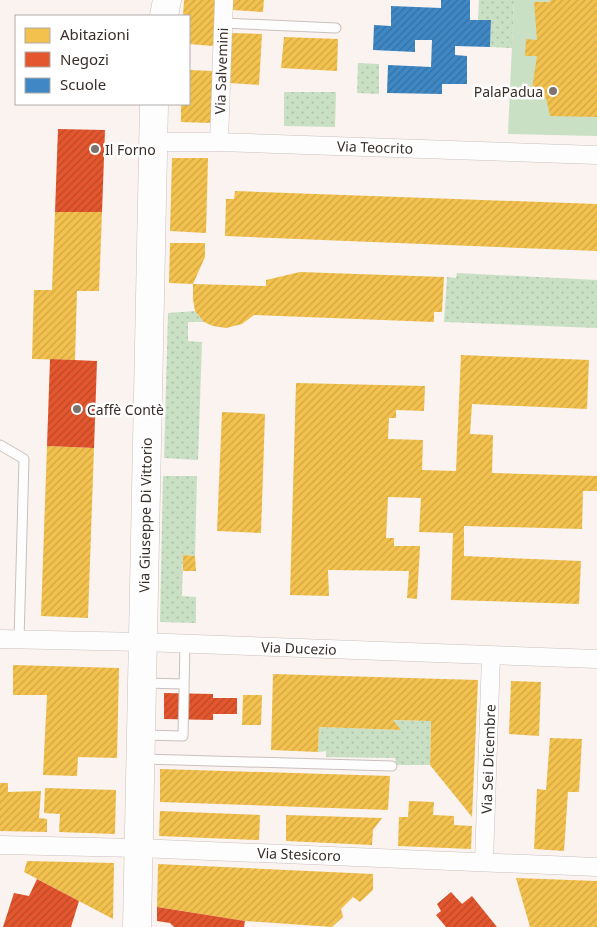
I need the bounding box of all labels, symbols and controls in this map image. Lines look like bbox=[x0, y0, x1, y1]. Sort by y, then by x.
legend bbox=[15, 15, 190, 105]
text: Abitazioni bbox=[60, 24, 130, 44]
street label: Via Salvemini bbox=[210, 27, 232, 115]
text: Negozi bbox=[60, 49, 109, 69]
text: Scuole bbox=[60, 74, 106, 94]
place label: PalaPadua bbox=[474, 82, 543, 101]
marker: PalaPadua bbox=[547, 85, 559, 97]
street label: Via Teocrito bbox=[337, 136, 413, 158]
place label: Il Forno bbox=[105, 140, 156, 159]
marker: Il Forno bbox=[89, 143, 101, 155]
place label: Caffè Contè bbox=[87, 400, 164, 419]
marker: Caffè Contè bbox=[71, 403, 83, 415]
street label: Via Giuseppe Di Vittorio bbox=[134, 437, 156, 593]
street label: Via Ducezio bbox=[261, 637, 337, 659]
street label: Via Sei Dicembre bbox=[477, 704, 499, 814]
street label: Via Stesicoro bbox=[257, 843, 341, 865]

